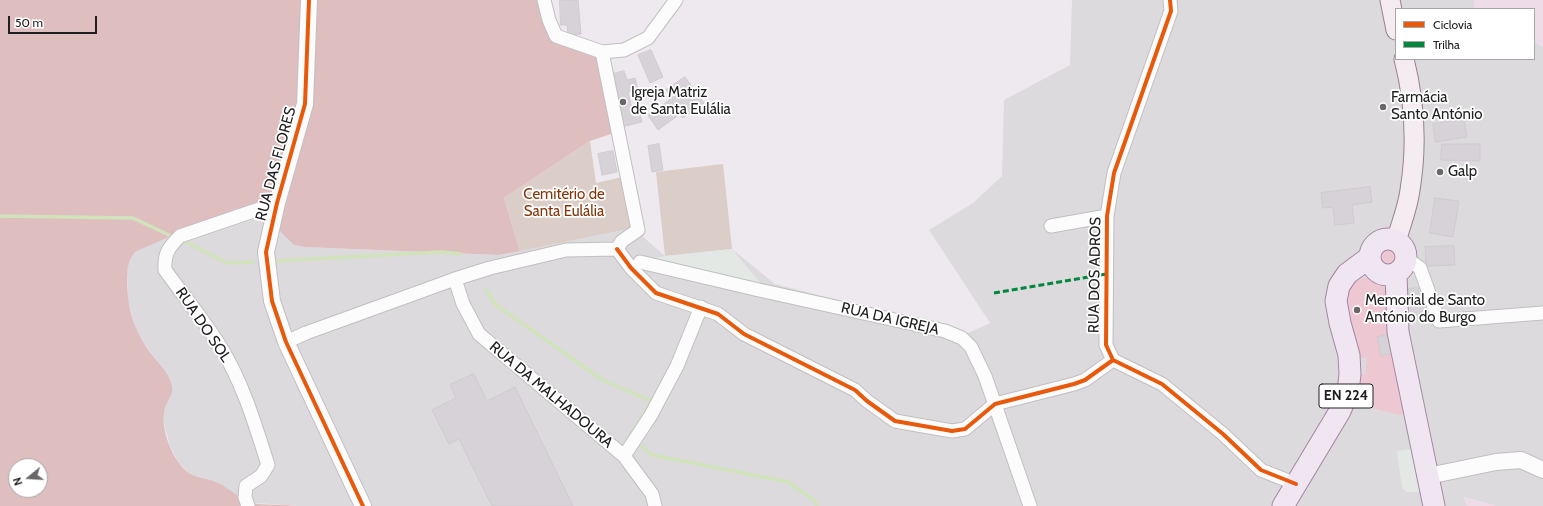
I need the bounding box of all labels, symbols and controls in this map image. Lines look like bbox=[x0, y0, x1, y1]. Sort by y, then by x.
scale bar bbox=[10, 8, 99, 34]
legend bbox=[1395, 8, 1535, 60]
text: 50 m bbox=[15, 15, 43, 30]
text: Ciclovia bbox=[1433, 17, 1472, 32]
text: Trilha bbox=[1433, 37, 1460, 52]
place label: Igreja Matriz de Santa Eulália bbox=[631, 84, 731, 119]
place label: Farmácia Santo António bbox=[1391, 89, 1482, 124]
marker: Igreja Matriz de Santa Eulália bbox=[618, 97, 628, 107]
marker: Farmácia Santo António bbox=[1378, 102, 1388, 112]
street label: RUA DAS FLORES bbox=[252, 105, 300, 223]
place label: Galp bbox=[1448, 163, 1477, 181]
marker: Galp bbox=[1435, 167, 1445, 177]
park label: Cemitério de Santa Eulália bbox=[523, 186, 605, 221]
street label: RUA DOS ADROS bbox=[1085, 217, 1105, 333]
street label: RUA DO SOL bbox=[172, 284, 234, 366]
place label: Memorial de Santo António do Burgo bbox=[1365, 292, 1485, 327]
street label: RUA DA IGREJA bbox=[839, 299, 941, 339]
marker: Memorial de Santo António do Burgo bbox=[1352, 305, 1362, 315]
street label: RUA DA MALHADOURA bbox=[485, 338, 617, 452]
road number: EN 224 bbox=[1319, 384, 1373, 408]
north arrow bbox=[8, 458, 48, 498]
text: N bbox=[10, 476, 25, 487]

